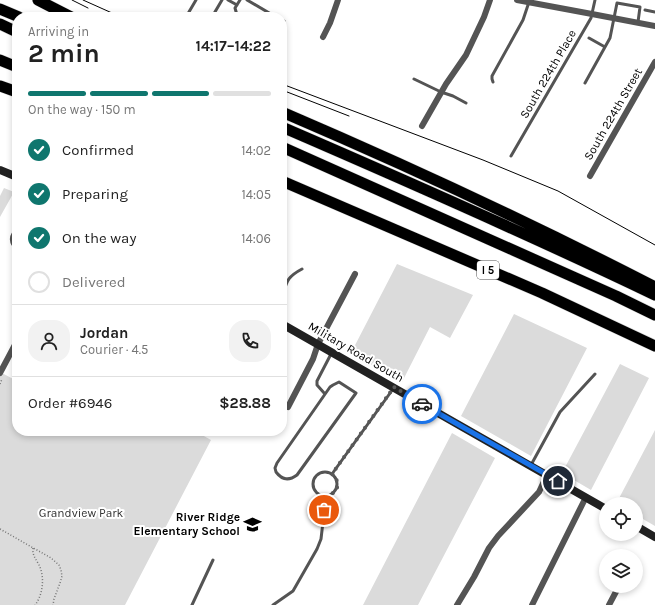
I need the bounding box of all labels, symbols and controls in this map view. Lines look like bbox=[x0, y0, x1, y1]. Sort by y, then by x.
text: Arriving in bbox=[28, 24, 89, 39]
street label: South 224th Place bbox=[517, 27, 579, 121]
text: 14:17–14:22 bbox=[196, 37, 271, 55]
text: 2 min bbox=[28, 38, 100, 69]
street label: South 224th Street bbox=[581, 65, 645, 162]
text: On the way · 150 m bbox=[28, 102, 136, 117]
icon: check bbox=[28, 139, 50, 161]
text: Confirmed bbox=[62, 141, 134, 159]
text: 14:02 bbox=[241, 143, 271, 158]
icon: check bbox=[28, 183, 50, 205]
text: Preparing bbox=[62, 185, 128, 203]
text: 14:05 bbox=[241, 187, 271, 202]
icon: check bbox=[28, 227, 50, 249]
text: On the way bbox=[62, 229, 136, 247]
text: 14:06 bbox=[241, 231, 271, 246]
road number: I 5 bbox=[477, 261, 499, 279]
text: Delivered bbox=[62, 273, 126, 291]
street label: Military Road South bbox=[306, 319, 406, 385]
button: person bbox=[28, 320, 70, 362]
button: phone bbox=[229, 320, 271, 362]
text: Jordan bbox=[80, 324, 128, 342]
text: Courier · 4.5 bbox=[80, 342, 148, 357]
courier bbox=[402, 384, 442, 424]
icon: car bbox=[411, 393, 433, 415]
text: Order #6946 bbox=[28, 394, 112, 412]
text: $28.88 bbox=[219, 394, 271, 412]
pin bbox=[541, 464, 575, 498]
icon: home bbox=[547, 470, 569, 492]
pin bbox=[307, 493, 341, 527]
map controls bbox=[599, 497, 643, 593]
button: locate bbox=[599, 497, 643, 541]
icon: bag bbox=[313, 499, 335, 521]
park label: Grandview Park bbox=[39, 506, 124, 520]
place label: River Ridge Elementary School bbox=[133, 510, 240, 538]
school or university icon: River Ridge Elementary School bbox=[243, 514, 263, 534]
button: layers bbox=[599, 549, 643, 593]

